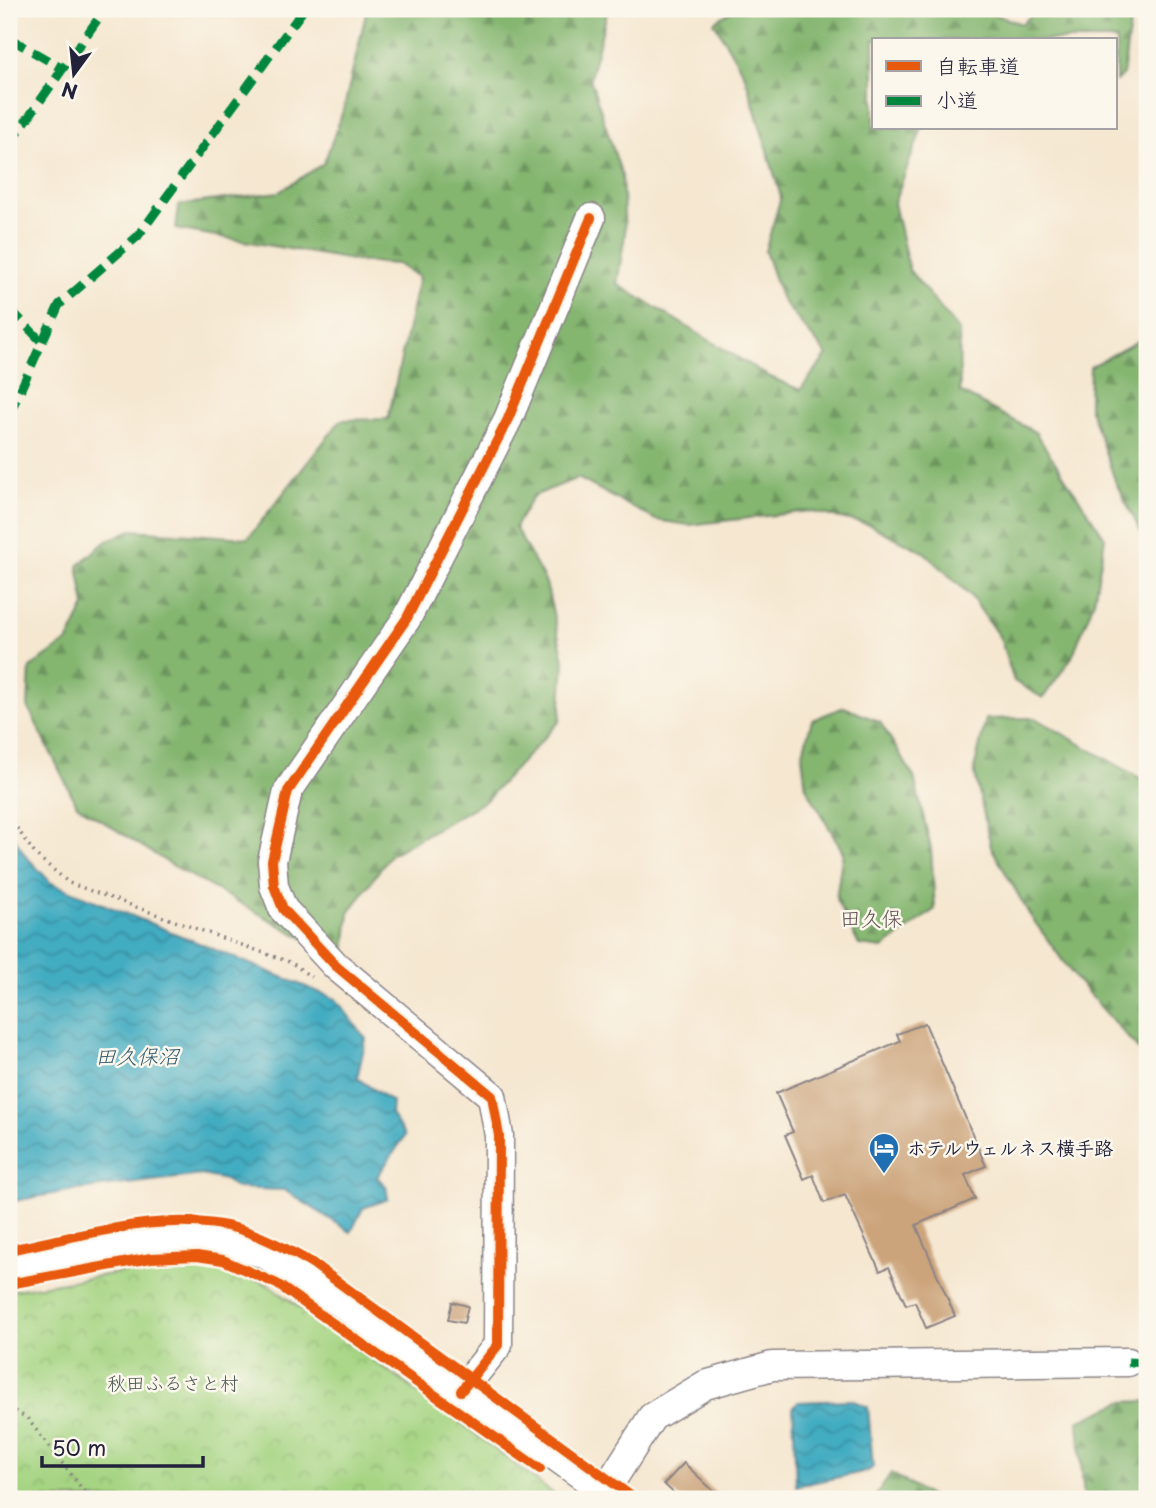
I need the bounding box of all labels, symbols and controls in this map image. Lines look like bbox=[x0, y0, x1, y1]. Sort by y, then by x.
north arrow bbox=[38, 38, 108, 108]
legend bbox=[872, 38, 1118, 130]
text: 自転車道 bbox=[936, 49, 1020, 81]
text: N bbox=[58, 76, 80, 107]
text: 小道 bbox=[936, 83, 978, 115]
district label: 田久保 bbox=[840, 901, 903, 933]
water label: 田久保沼 bbox=[95, 1039, 181, 1071]
hotel icon: ホテルウェルネス横手路 bbox=[867, 1131, 901, 1175]
place label: ホテルウェルネス横手路 bbox=[907, 1133, 1113, 1161]
park label: 秋田ふるさと村 bbox=[107, 1368, 239, 1396]
scale bar bbox=[42, 1424, 203, 1468]
text: 50 m bbox=[52, 1431, 106, 1463]

